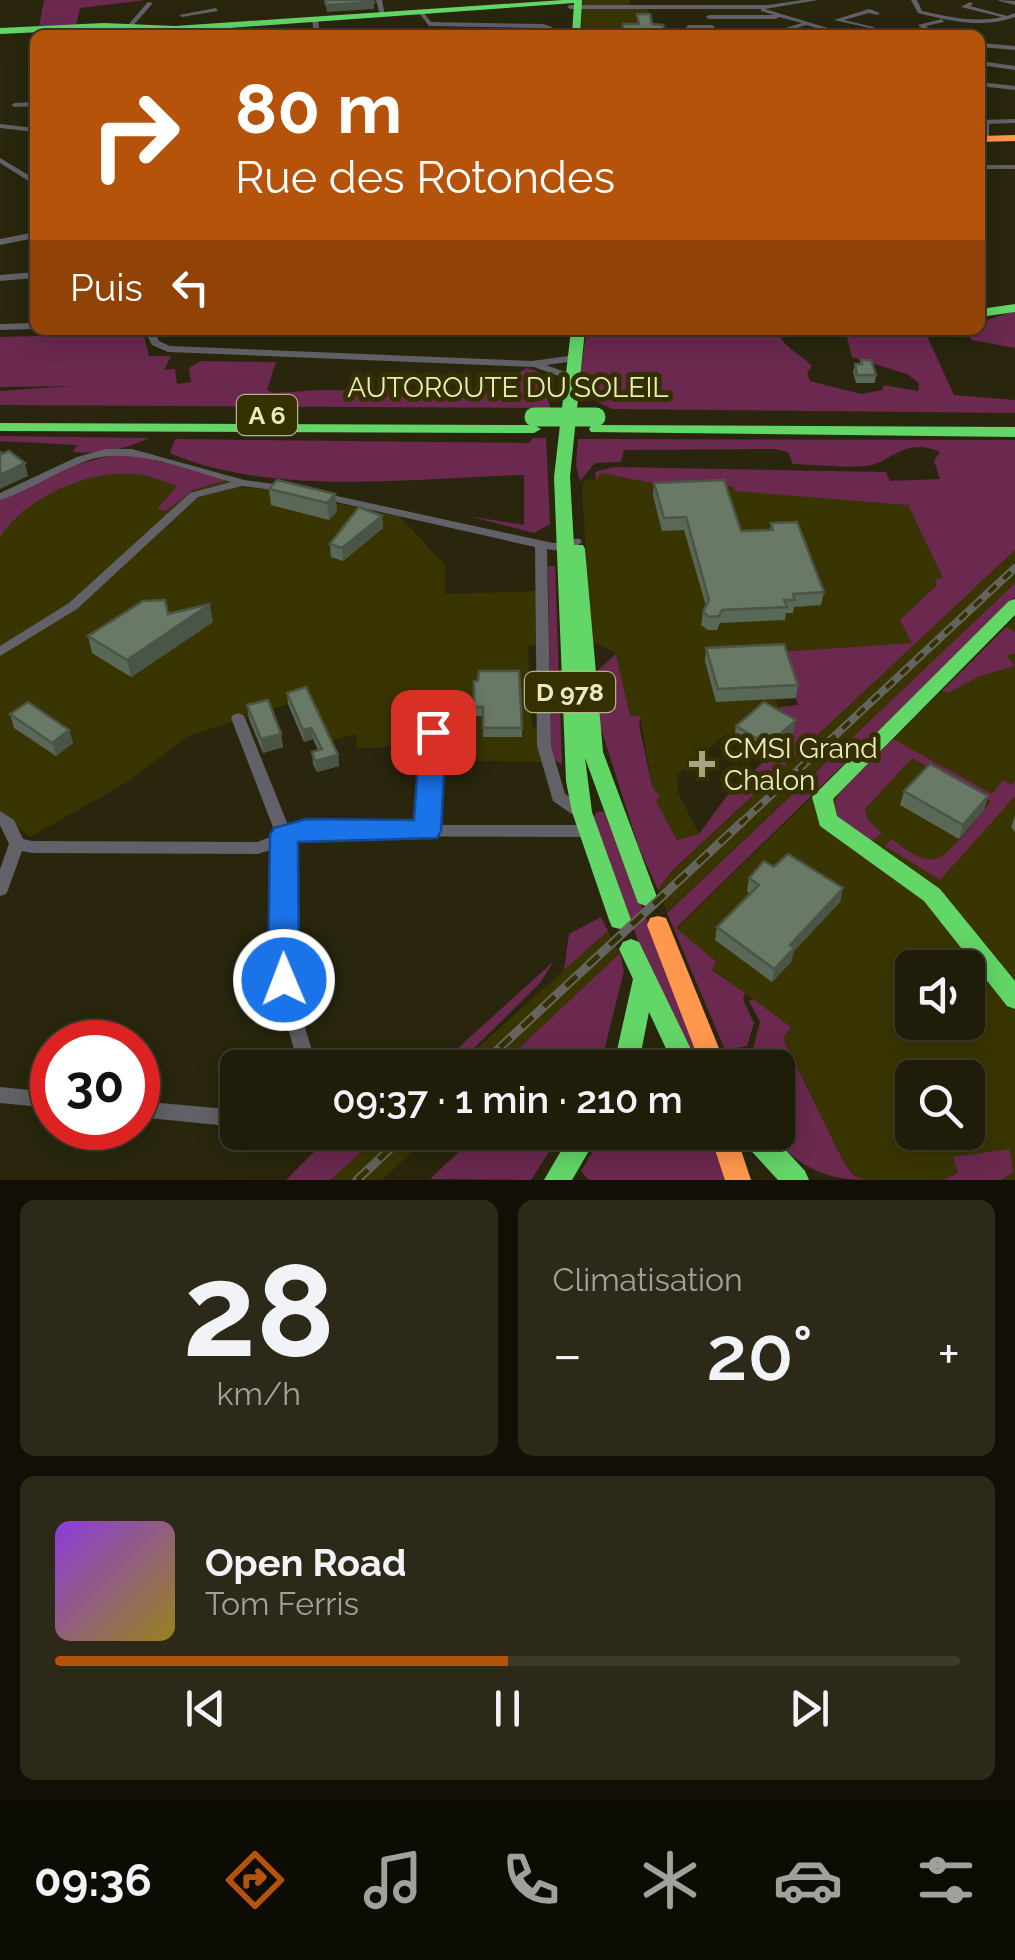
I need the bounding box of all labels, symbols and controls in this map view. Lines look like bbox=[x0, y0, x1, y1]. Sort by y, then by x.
text: 80 m bbox=[235, 67, 402, 149]
icon: right bbox=[70, 70, 200, 200]
text: Rue des Rotondes bbox=[235, 151, 615, 204]
icon: left bbox=[163, 260, 218, 315]
text: Puis bbox=[70, 265, 143, 310]
street label: AUTOROUTE DU SOLEIL bbox=[347, 371, 669, 404]
road number: A 6 bbox=[237, 395, 297, 435]
road number: D 978 bbox=[525, 672, 615, 712]
pin bbox=[391, 690, 476, 775]
icon: arrive bbox=[406, 705, 461, 760]
place label: CMSI Grand Chalon bbox=[724, 732, 878, 797]
marker: CMSI Grand Chalon bbox=[689, 751, 715, 777]
position arrow bbox=[232, 928, 336, 1032]
map controls bbox=[895, 950, 985, 1150]
button: sound bbox=[895, 950, 985, 1040]
speed limit sign: 30 bbox=[30, 1020, 160, 1150]
button: search bbox=[895, 1060, 985, 1150]
text: 09:37 · 1 min · 210 m bbox=[332, 1077, 683, 1122]
text: 28 bbox=[183, 1234, 335, 1386]
text: Climatisation bbox=[553, 1261, 743, 1298]
text: 20° bbox=[706, 1309, 813, 1398]
text: − bbox=[553, 1322, 582, 1387]
text: + bbox=[937, 1322, 960, 1387]
text: km/h bbox=[217, 1375, 301, 1412]
text: Open Road bbox=[205, 1540, 406, 1585]
text: Tom Ferris bbox=[205, 1585, 359, 1622]
icon: previous bbox=[178, 1681, 233, 1736]
icon: pause bbox=[480, 1681, 535, 1736]
icon: next bbox=[782, 1681, 837, 1736]
icon: directions bbox=[220, 1845, 290, 1915]
icon: music bbox=[358, 1845, 428, 1915]
icon: phone bbox=[496, 1845, 566, 1915]
icon: climate bbox=[635, 1845, 705, 1915]
icon: car bbox=[773, 1845, 843, 1915]
icon: filters bbox=[911, 1845, 981, 1915]
text: 09:36 bbox=[34, 1854, 152, 1907]

